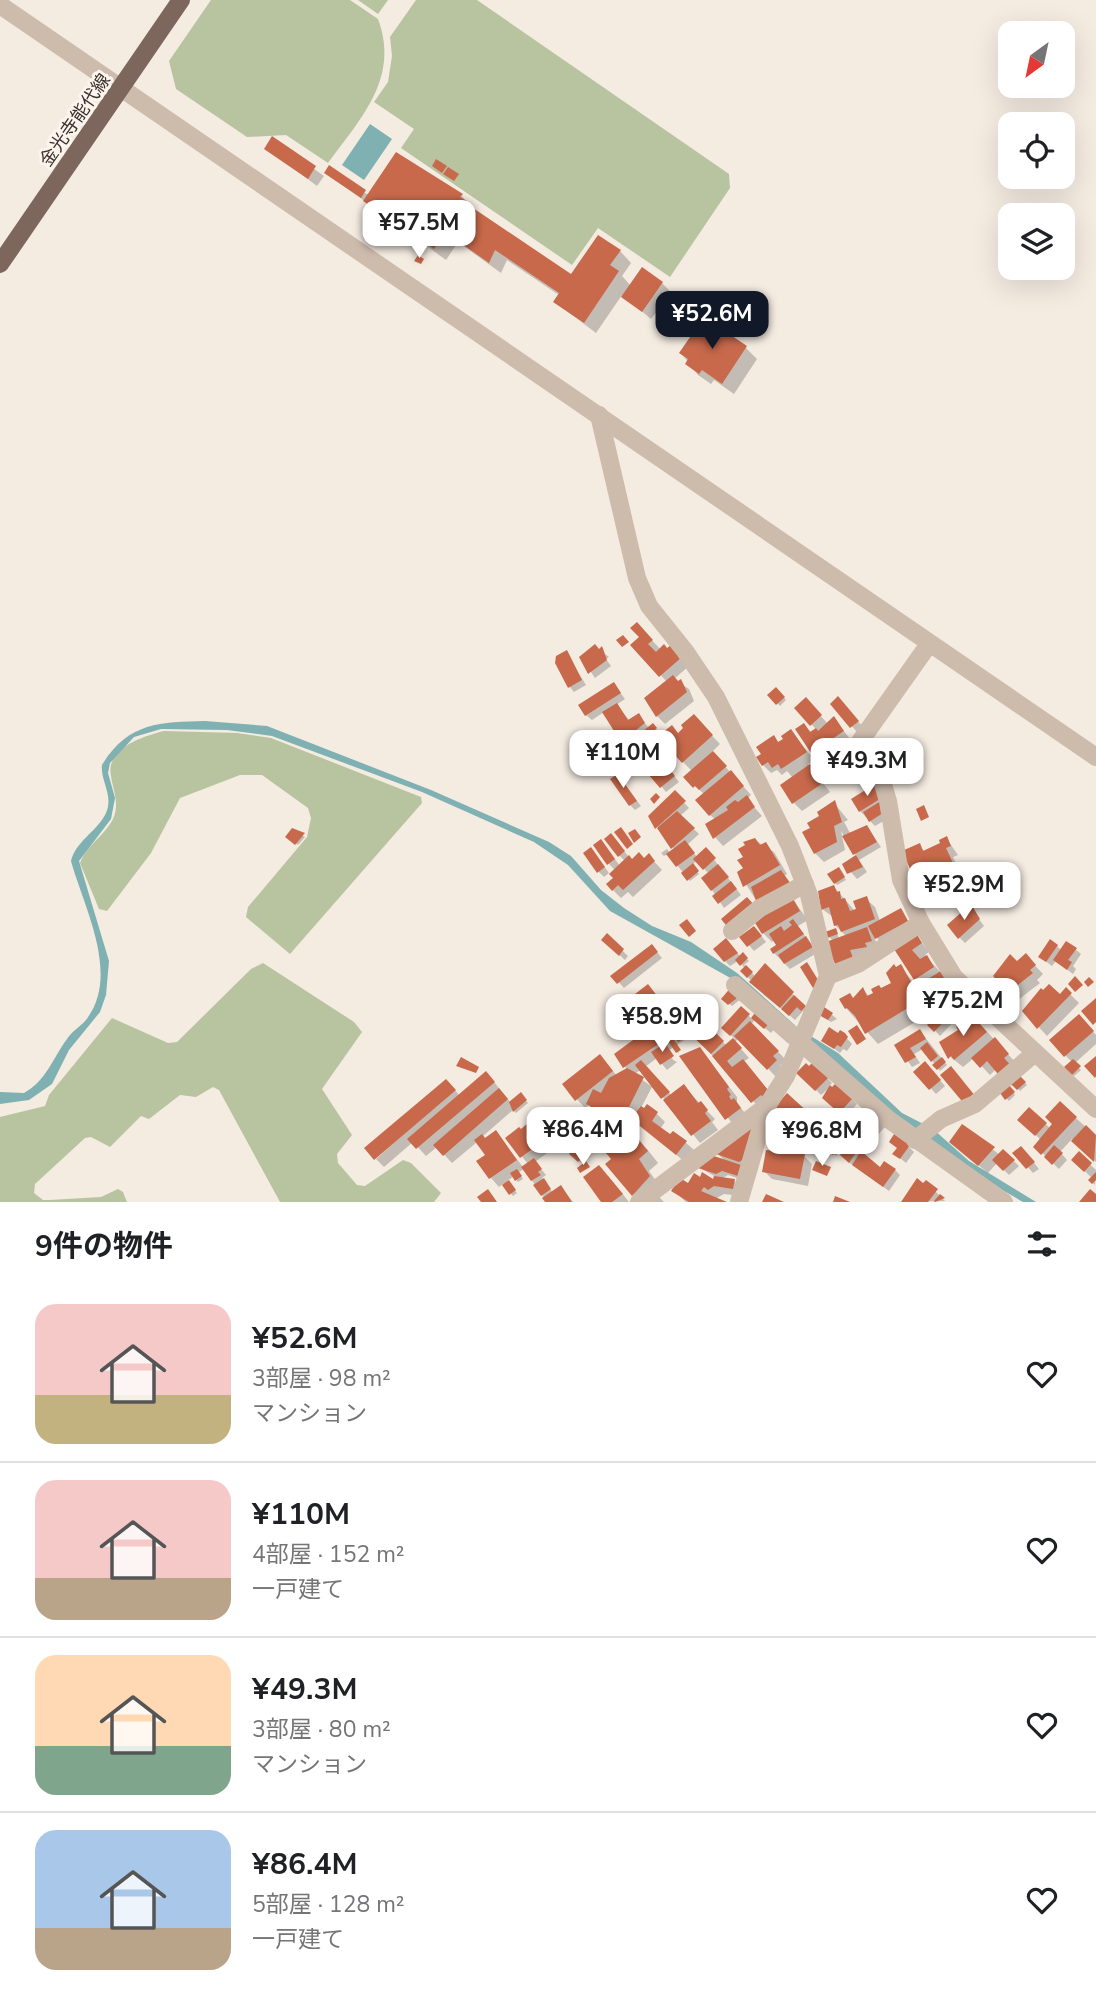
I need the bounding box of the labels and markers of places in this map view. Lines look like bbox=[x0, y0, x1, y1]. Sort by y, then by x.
pin: ¥57.5M bbox=[362, 201, 476, 260]
pin: ¥52.6M bbox=[655, 292, 769, 351]
pin: ¥110M bbox=[574, 730, 672, 790]
pin: ¥49.3M bbox=[810, 738, 924, 798]
pin: ¥52.9M bbox=[907, 862, 1021, 922]
pin: ¥75.2M bbox=[906, 978, 1020, 1038]
pin: ¥58.9M bbox=[605, 995, 719, 1054]
pin: ¥86.4M bbox=[526, 1108, 640, 1167]
pin: ¥96.8M bbox=[765, 1108, 879, 1168]

